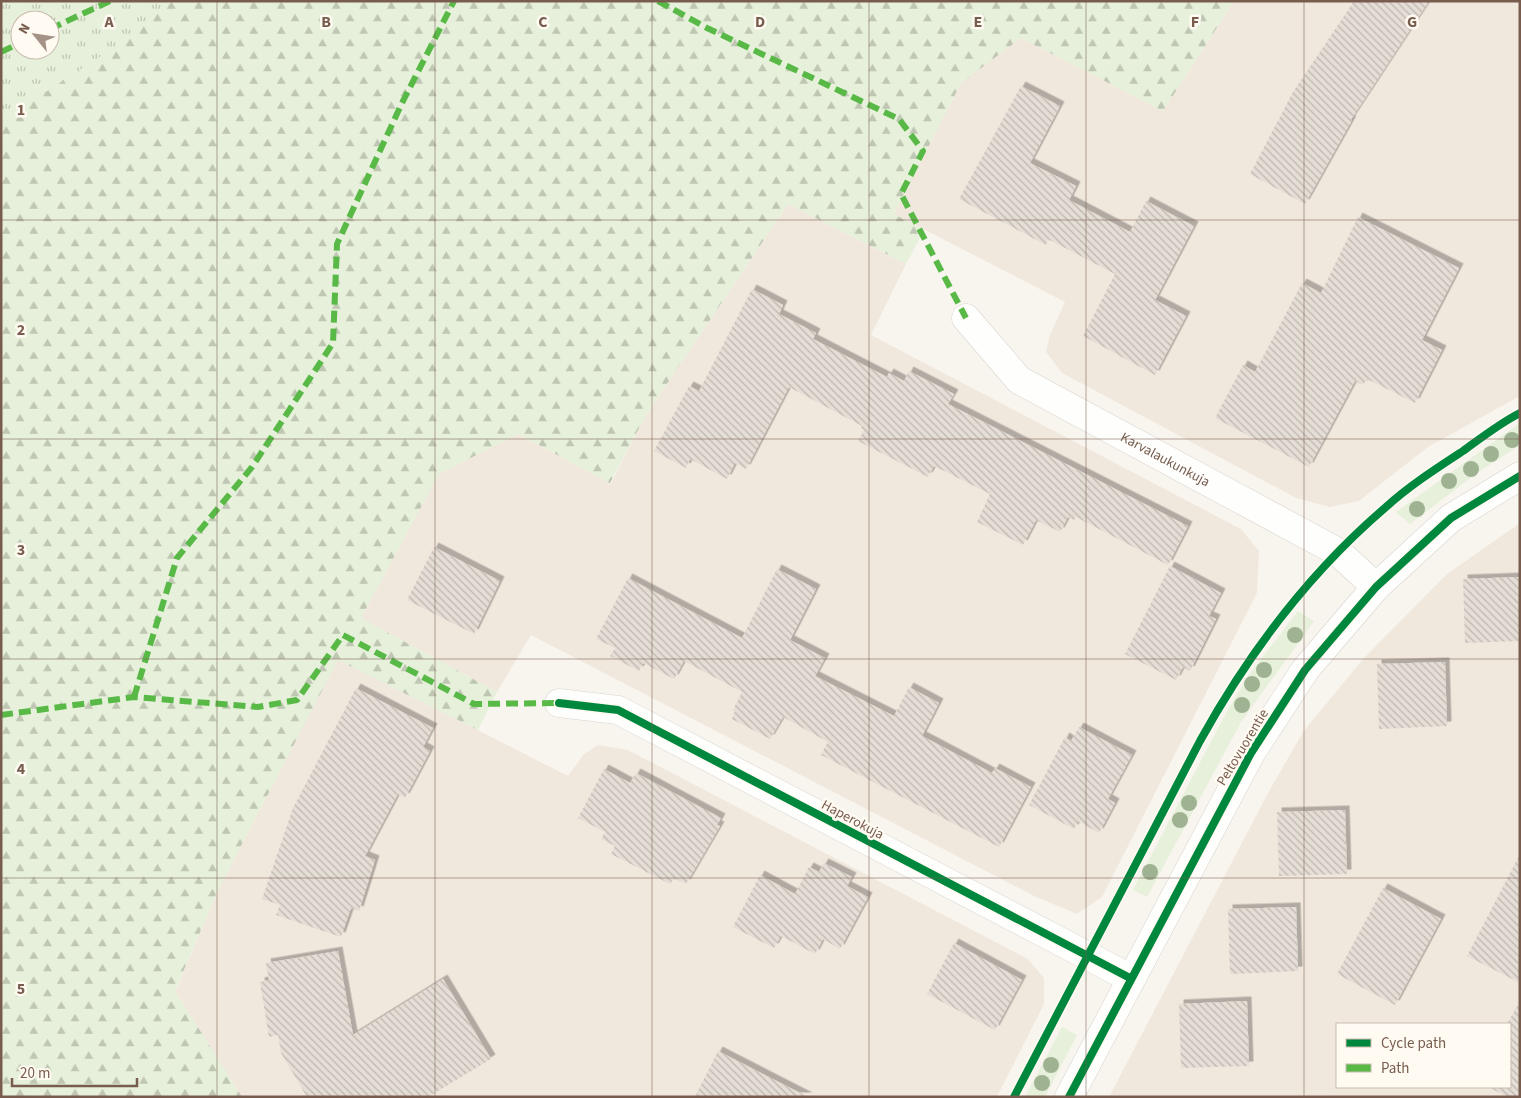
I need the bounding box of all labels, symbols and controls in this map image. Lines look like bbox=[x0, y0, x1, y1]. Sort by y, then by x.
north arrow bbox=[10, 10, 60, 60]
text: A bbox=[103, 11, 114, 33]
text: B bbox=[321, 11, 331, 33]
text: C bbox=[538, 11, 548, 33]
text: D bbox=[755, 11, 765, 33]
text: E bbox=[974, 11, 982, 33]
text: F bbox=[1191, 11, 1199, 33]
text: G bbox=[1407, 11, 1417, 33]
text: N bbox=[14, 20, 36, 38]
text: 1 bbox=[17, 99, 25, 121]
text: 2 bbox=[17, 319, 25, 341]
street label: Karvalaukunkuja bbox=[1117, 428, 1213, 492]
text: 3 bbox=[17, 539, 25, 561]
street label: Peltovuorentie bbox=[1212, 705, 1274, 790]
text: 4 bbox=[17, 758, 26, 780]
street label: Haperokuja bbox=[818, 795, 887, 845]
text: 5 bbox=[17, 978, 25, 1000]
legend bbox=[1336, 1023, 1511, 1088]
text: Cycle path bbox=[1381, 1033, 1446, 1054]
scale bar bbox=[12, 1056, 138, 1088]
text: Path bbox=[1381, 1058, 1409, 1079]
text: 20 m bbox=[20, 1063, 50, 1084]

